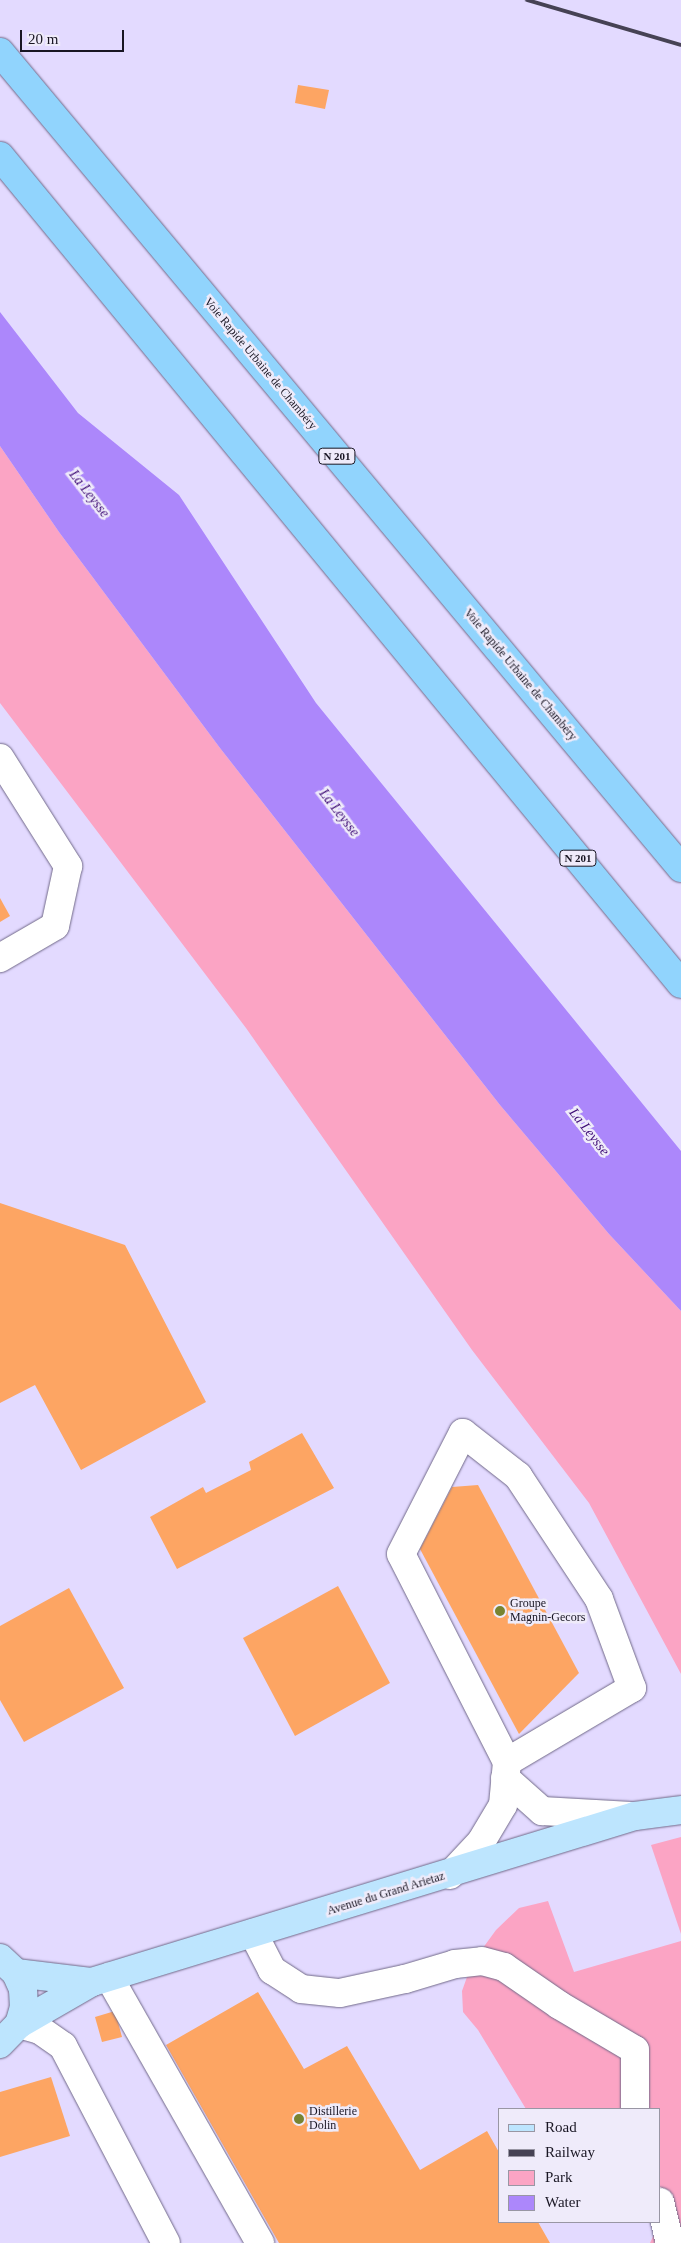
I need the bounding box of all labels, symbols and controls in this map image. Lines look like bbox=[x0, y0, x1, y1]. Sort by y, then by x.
scale bar bbox=[22, 20, 126, 52]
text: 20 m bbox=[28, 31, 58, 47]
street label: Voie Rapide Urbaine de Chambéry bbox=[201, 295, 319, 433]
road number: N 201 bbox=[318, 448, 356, 464]
water label: La Leysse bbox=[65, 467, 113, 521]
street label: Voie Rapide Urbaine de Chambéry bbox=[461, 606, 579, 744]
water label: La Leysse bbox=[315, 786, 363, 840]
road number: N 201 bbox=[559, 850, 597, 866]
water label: La Leysse bbox=[565, 1105, 613, 1159]
place label: Groupe Magnin-Gecors bbox=[510, 1597, 585, 1625]
marker: Groupe Magnin-Gecors bbox=[494, 1605, 506, 1617]
street label: Avenue du Grand Arietaz bbox=[325, 1869, 447, 1919]
place label: Distillerie Dolin bbox=[309, 2105, 357, 2133]
legend bbox=[498, 2108, 661, 2223]
marker: Distillerie Dolin bbox=[293, 2113, 305, 2125]
text: Road bbox=[545, 2119, 577, 2135]
text: Railway bbox=[545, 2144, 595, 2160]
text: Park bbox=[545, 2169, 573, 2185]
text: Water bbox=[545, 2194, 580, 2210]

